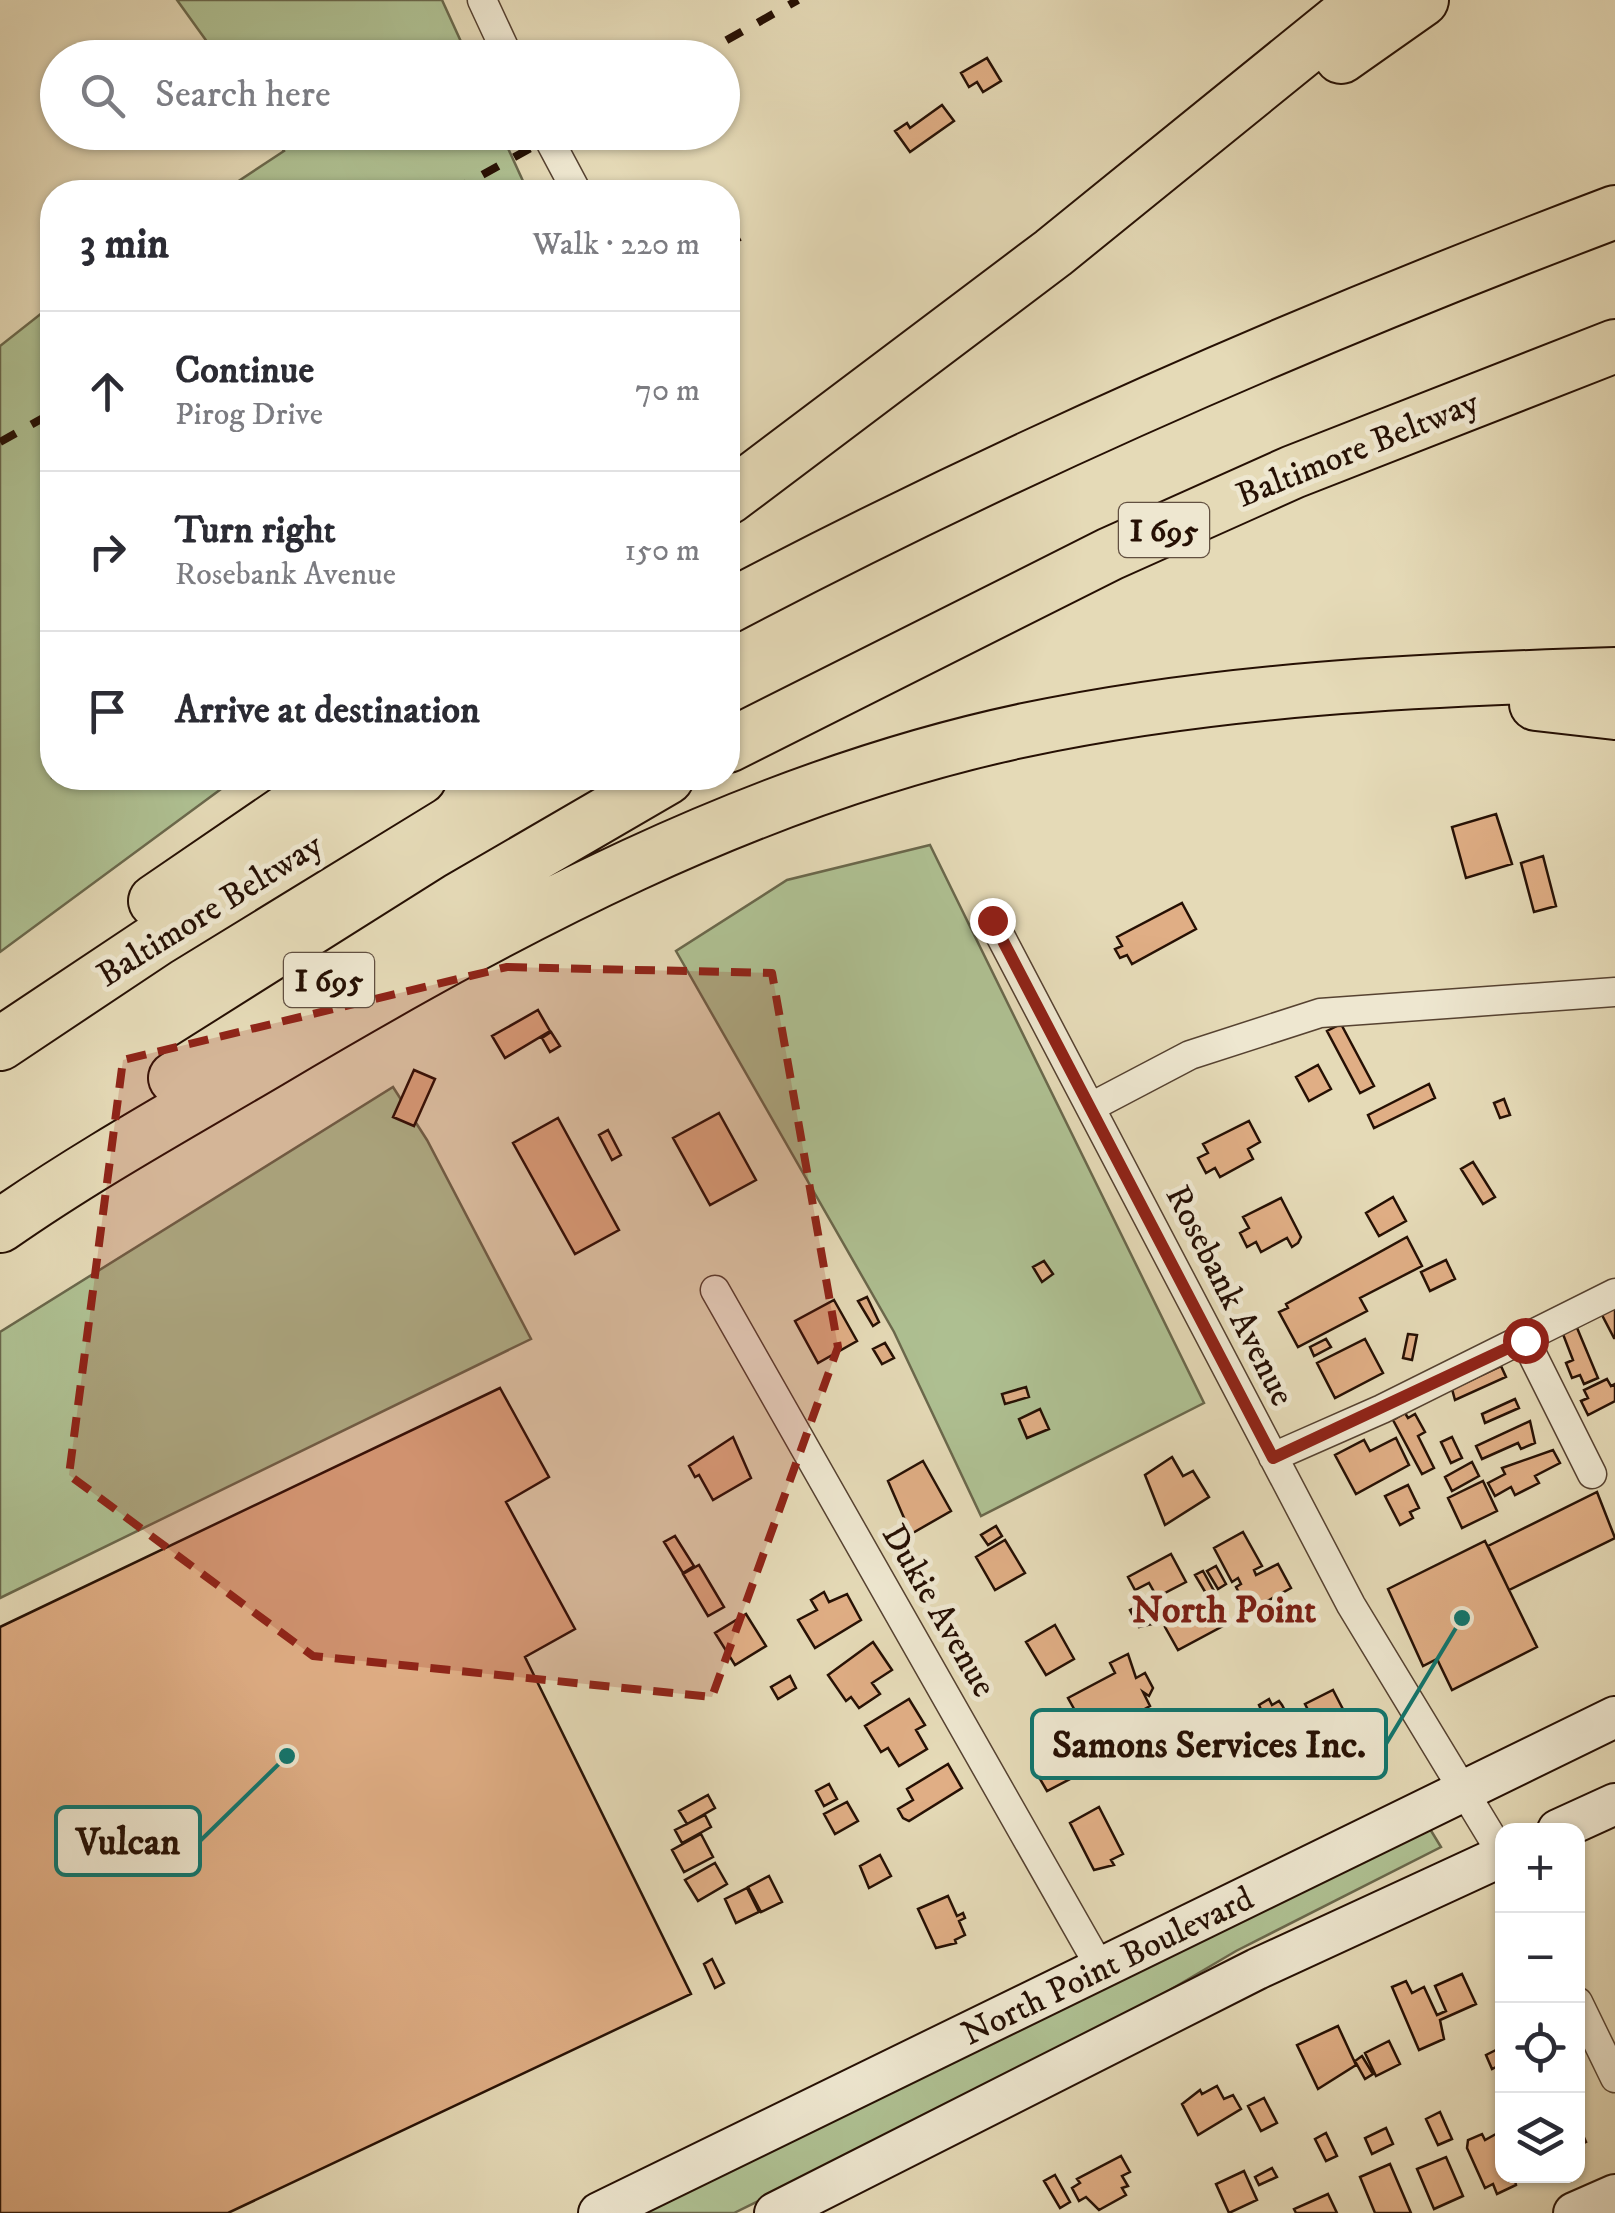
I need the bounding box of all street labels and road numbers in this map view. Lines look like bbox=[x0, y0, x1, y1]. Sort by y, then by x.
street label: Baltimore Beltway bbox=[1230, 381, 1486, 518]
road number: I 695 bbox=[1119, 503, 1209, 557]
street label: Baltimore Beltway bbox=[89, 824, 331, 998]
road number: I 695 bbox=[284, 953, 374, 1007]
street label: Rosebank Avenue bbox=[1155, 1178, 1304, 1414]
street label: Dukie Avenue bbox=[871, 1517, 1005, 1705]
street label: North Point Boulevard bbox=[955, 1877, 1261, 2057]

